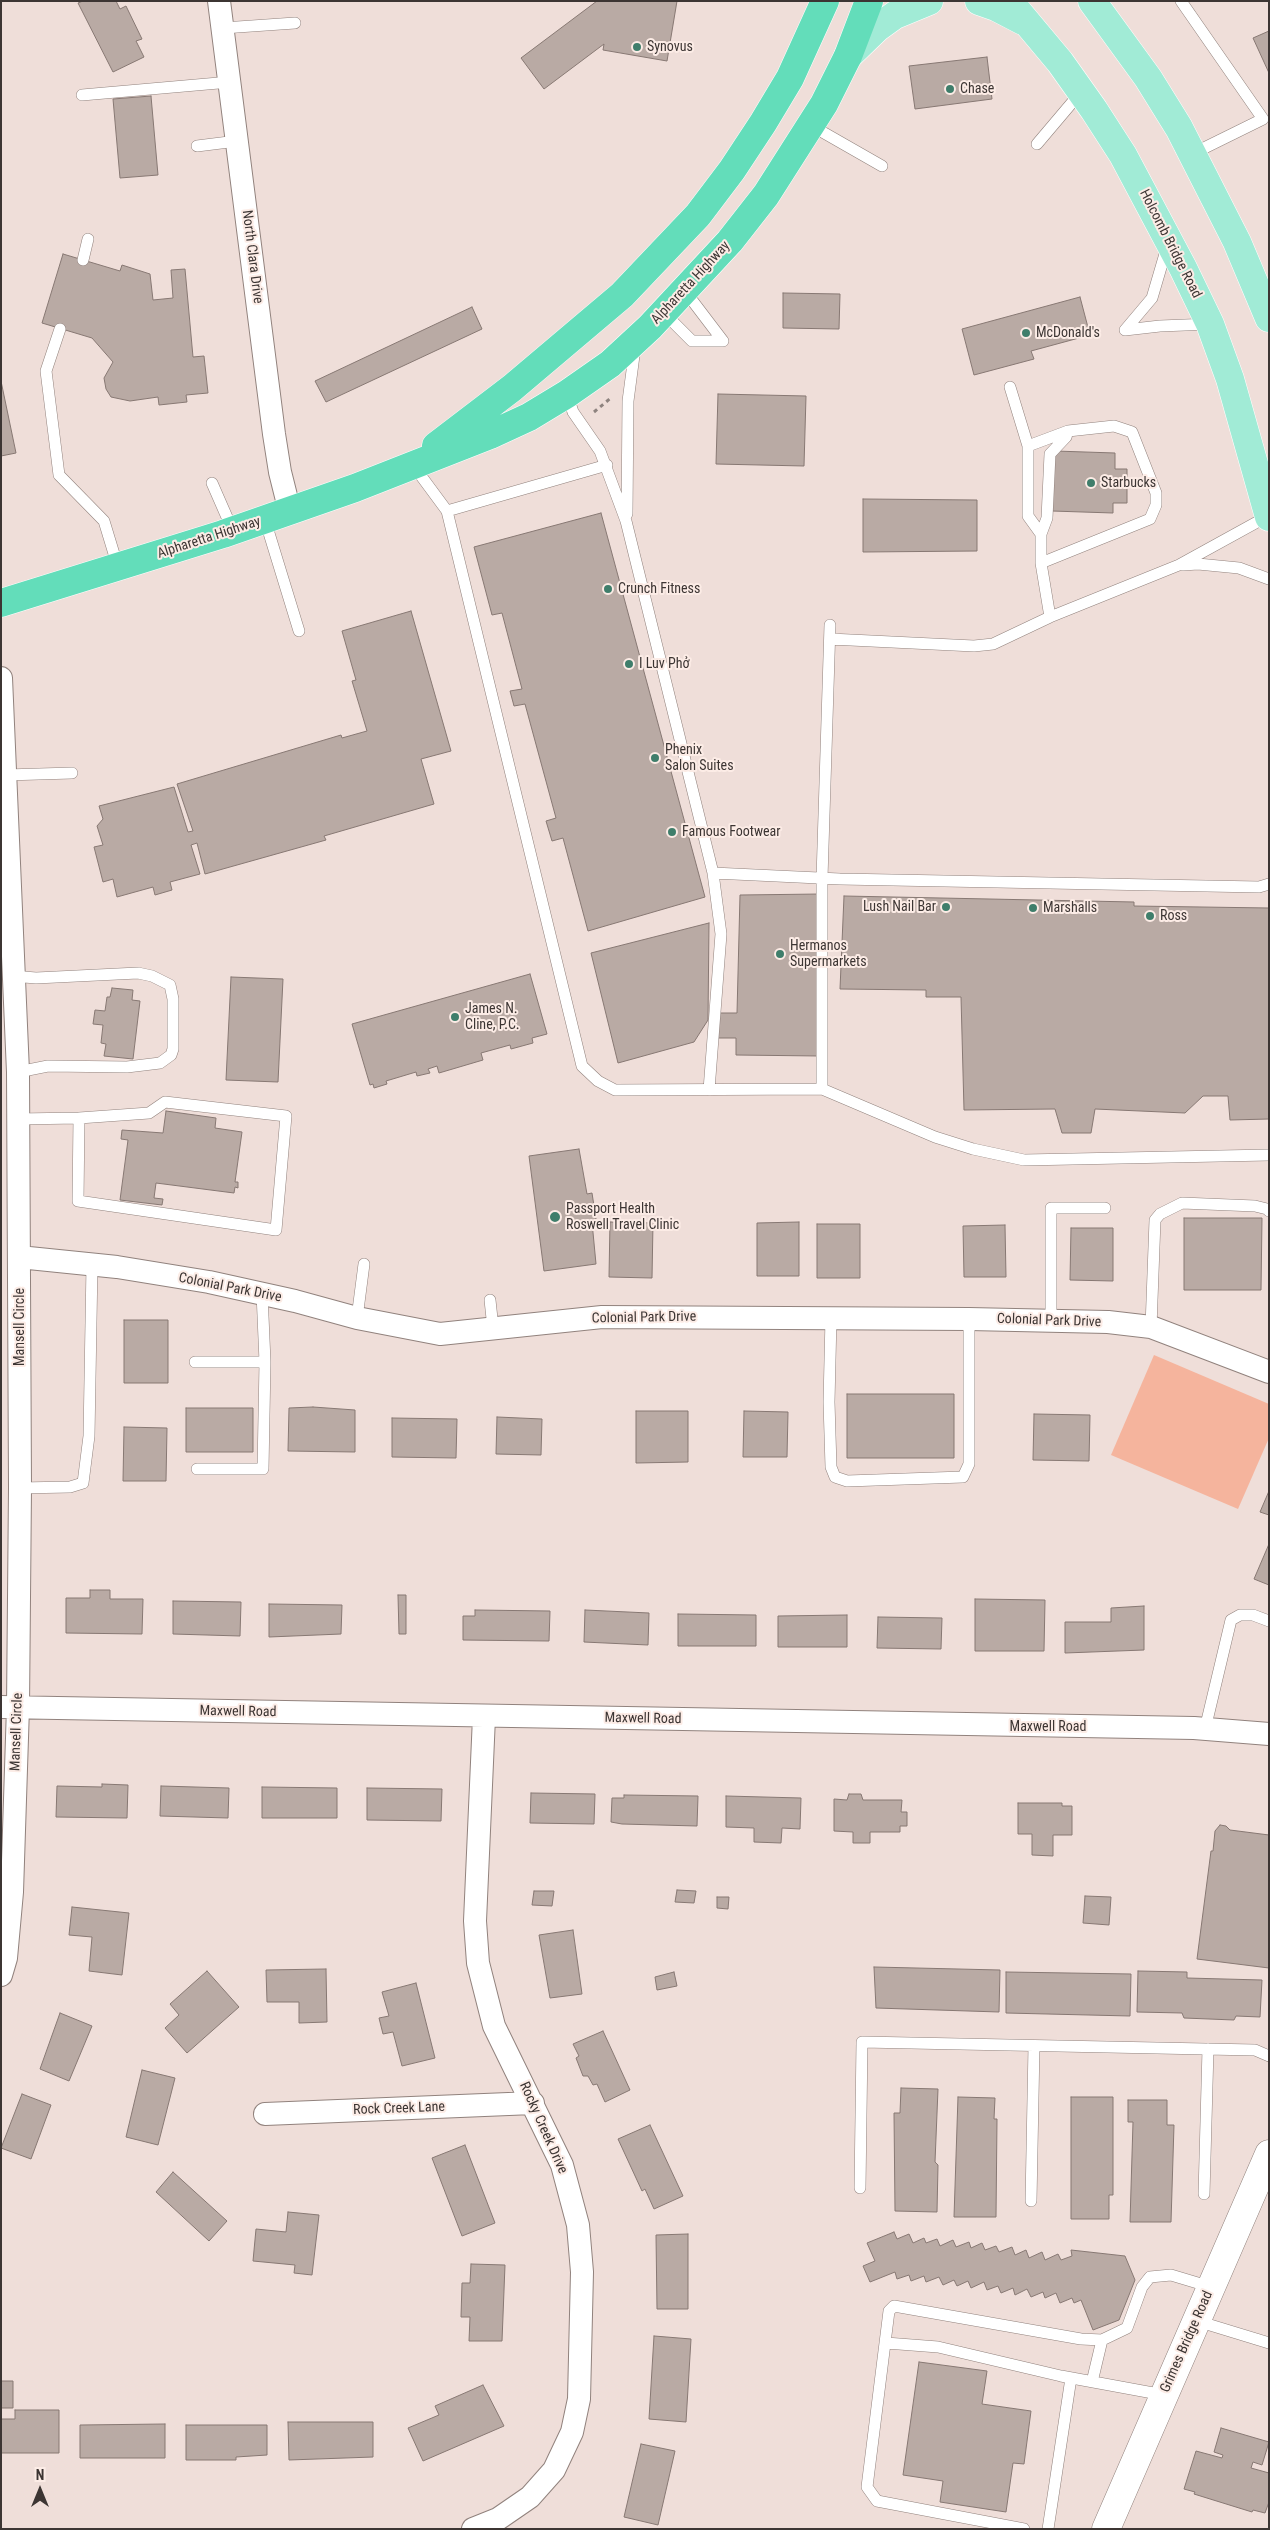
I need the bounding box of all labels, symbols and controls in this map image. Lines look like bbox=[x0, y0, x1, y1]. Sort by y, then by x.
place label: Synovus bbox=[647, 39, 693, 55]
marker: Synovus bbox=[631, 41, 643, 53]
place label: Chase bbox=[960, 81, 994, 97]
marker: Chase bbox=[944, 83, 956, 95]
street label: Holcomb Bridge Road bbox=[1135, 187, 1205, 301]
street label: North Clara Drive bbox=[238, 209, 266, 305]
street label: Alpharetta Highway bbox=[648, 238, 734, 328]
place label: McDonald's bbox=[1036, 325, 1100, 341]
marker: McDonald's bbox=[1020, 327, 1032, 339]
place label: Starbucks bbox=[1101, 475, 1156, 491]
marker: Starbucks bbox=[1085, 477, 1097, 489]
street label: Alpharetta Highway bbox=[155, 513, 263, 563]
place label: Crunch Fitness bbox=[618, 581, 700, 597]
marker: Crunch Fitness bbox=[602, 583, 614, 595]
place label: I Luv Phở bbox=[639, 656, 690, 672]
marker: I Luv Phở bbox=[623, 658, 635, 670]
place label: Phenix Salon Suites bbox=[665, 742, 734, 774]
marker: Phenix Salon Suites bbox=[649, 752, 661, 764]
place label: Famous Footwear bbox=[682, 824, 781, 840]
marker: Famous Footwear bbox=[666, 826, 678, 838]
place label: Lush Nail Bar bbox=[863, 899, 936, 915]
place label: Marshalls bbox=[1043, 900, 1097, 916]
marker: Lush Nail Bar bbox=[940, 901, 952, 913]
marker: Marshalls bbox=[1027, 902, 1039, 914]
place label: Ross bbox=[1160, 908, 1187, 924]
marker: Ross bbox=[1144, 910, 1156, 922]
place label: Hermanos Supermarkets bbox=[790, 938, 867, 970]
marker: Hermanos Supermarkets bbox=[774, 948, 786, 960]
place label: James N. Cline, P.C. bbox=[465, 1001, 520, 1034]
marker: James N. Cline, P.C. bbox=[449, 1011, 461, 1023]
place label: Passport Health Roswell Travel Clinic bbox=[566, 1201, 679, 1234]
marker: Passport Health Roswell Travel Clinic bbox=[548, 1210, 562, 1224]
street label: Colonial Park Drive bbox=[177, 1270, 283, 1306]
street label: Mansell Circle bbox=[12, 1288, 28, 1366]
street label: Colonial Park Drive bbox=[592, 1309, 696, 1327]
street label: Colonial Park Drive bbox=[997, 1311, 1101, 1331]
street label: Mansell Circle bbox=[7, 1693, 27, 1771]
street label: Maxwell Road bbox=[199, 1703, 277, 1721]
street label: Maxwell Road bbox=[604, 1710, 682, 1728]
street label: Maxwell Road bbox=[1010, 1719, 1086, 1735]
street label: Rocky Creek Drive bbox=[515, 2079, 571, 2177]
street label: Rock Creek Lane bbox=[353, 2099, 445, 2119]
street label: Grimes Bridge Road bbox=[1157, 2289, 1217, 2395]
north arrow bbox=[15, 2465, 65, 2515]
text: N bbox=[36, 2467, 44, 2483]

